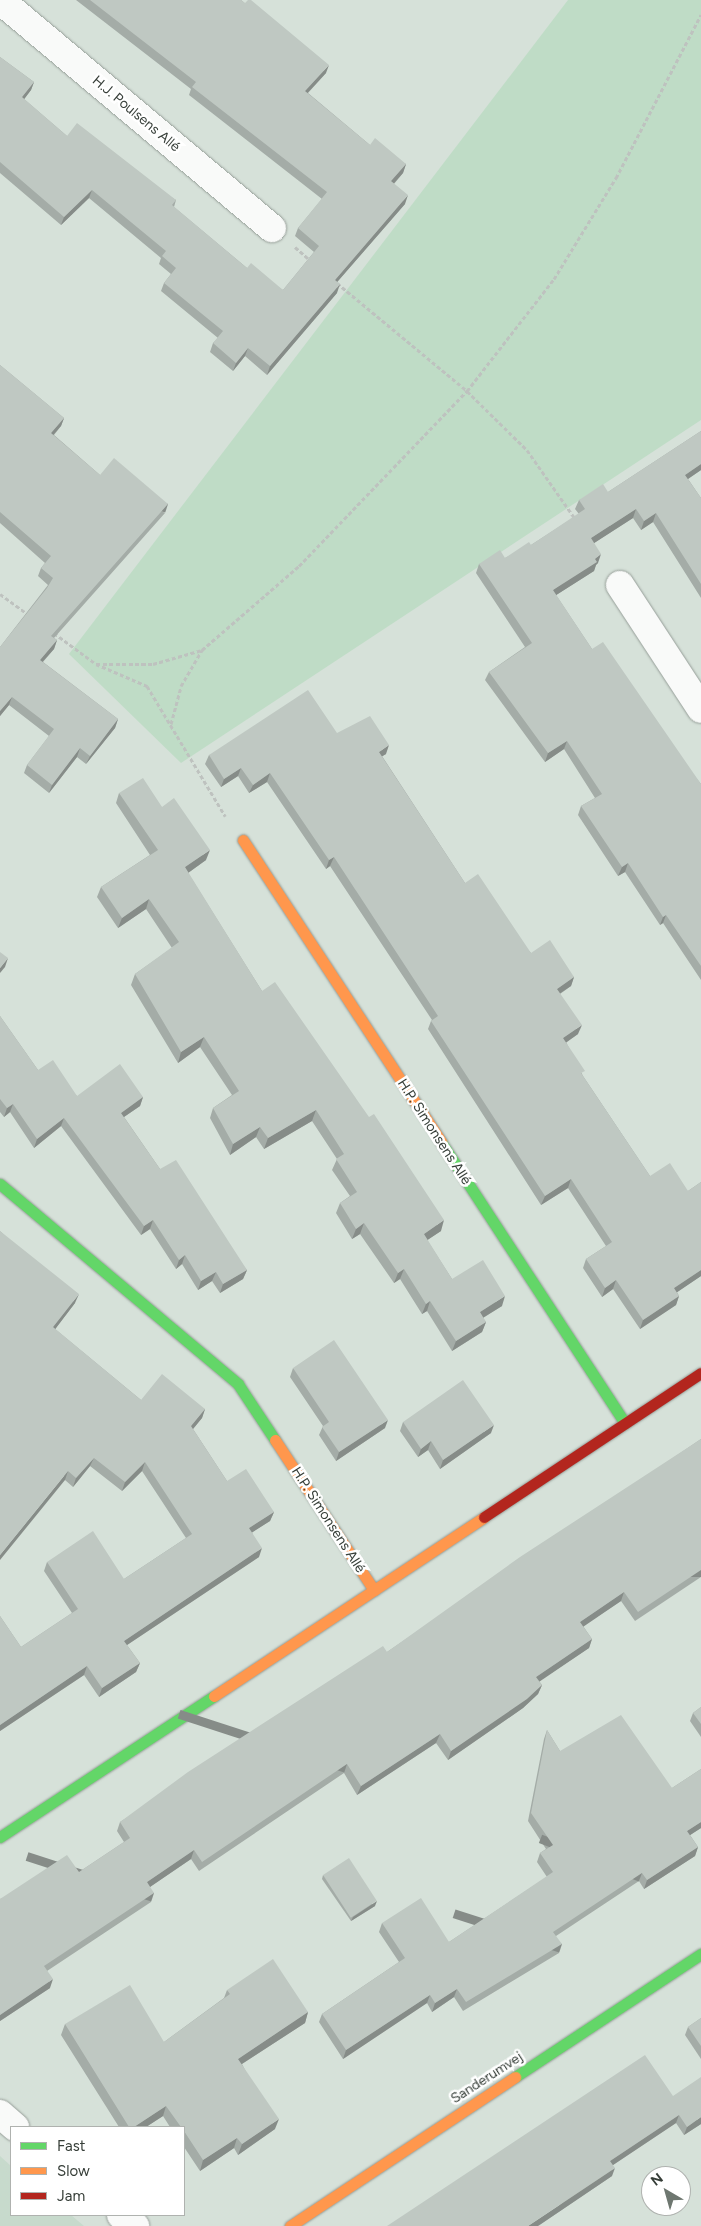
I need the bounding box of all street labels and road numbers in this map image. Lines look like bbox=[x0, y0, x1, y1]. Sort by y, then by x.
street label: H.J. Poulsens Allé bbox=[89, 72, 183, 156]
street label: H.P. Simonsens Allé bbox=[394, 1076, 474, 1188]
street label: H.P. Simonsens Allé bbox=[288, 1464, 368, 1576]
street label: Sanderumvej bbox=[448, 2049, 526, 2107]

